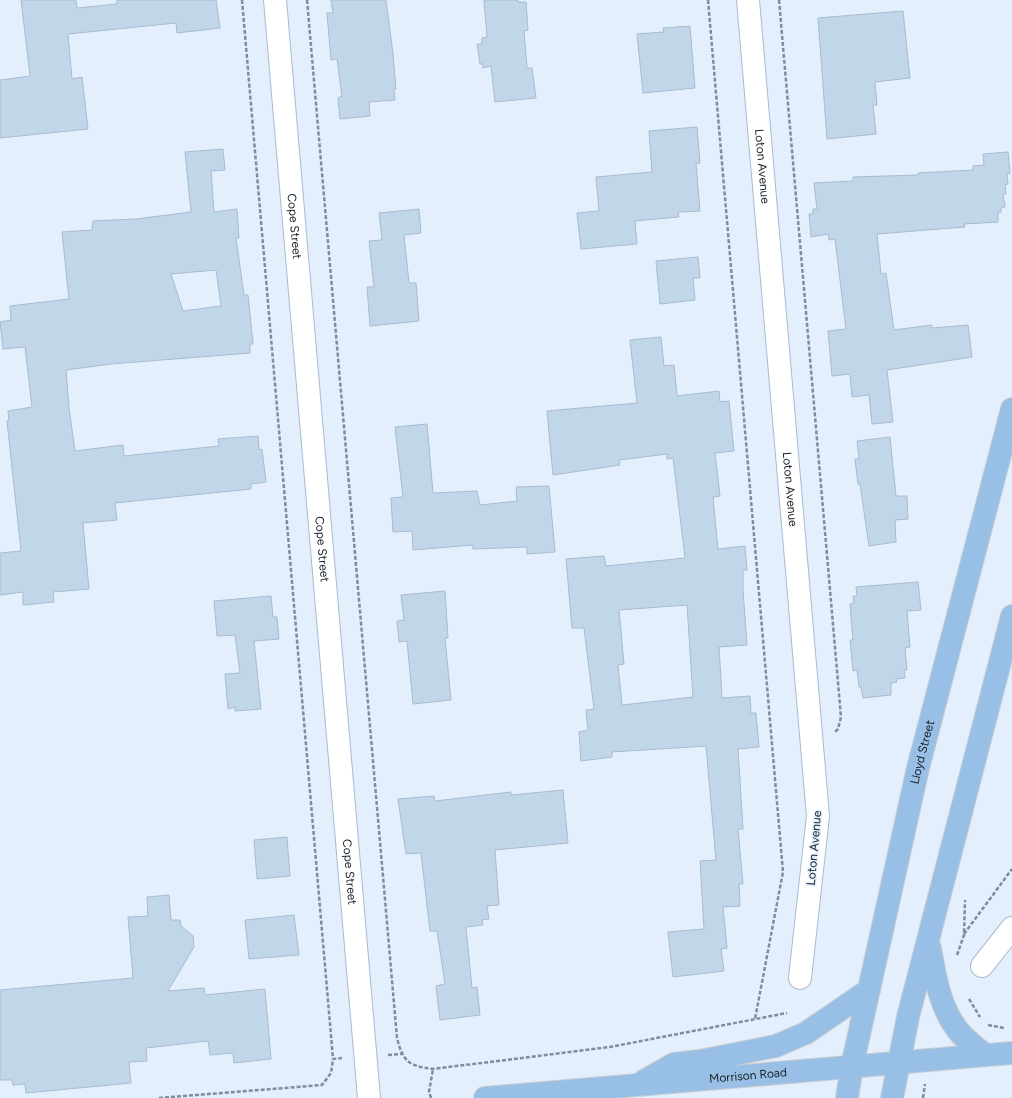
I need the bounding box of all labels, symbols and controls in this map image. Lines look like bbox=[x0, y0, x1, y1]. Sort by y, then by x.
street label: Loton Avenue bbox=[752, 128, 772, 205]
street label: Cope Street bbox=[285, 193, 304, 260]
street label: Loton Avenue bbox=[780, 451, 800, 528]
street label: Cope Street bbox=[312, 516, 332, 583]
street label: Lloyd Street bbox=[908, 718, 937, 786]
street label: Loton Avenue bbox=[804, 810, 824, 886]
street label: Cope Street bbox=[340, 838, 359, 906]
street label: Morrison Road bbox=[709, 1065, 787, 1086]

